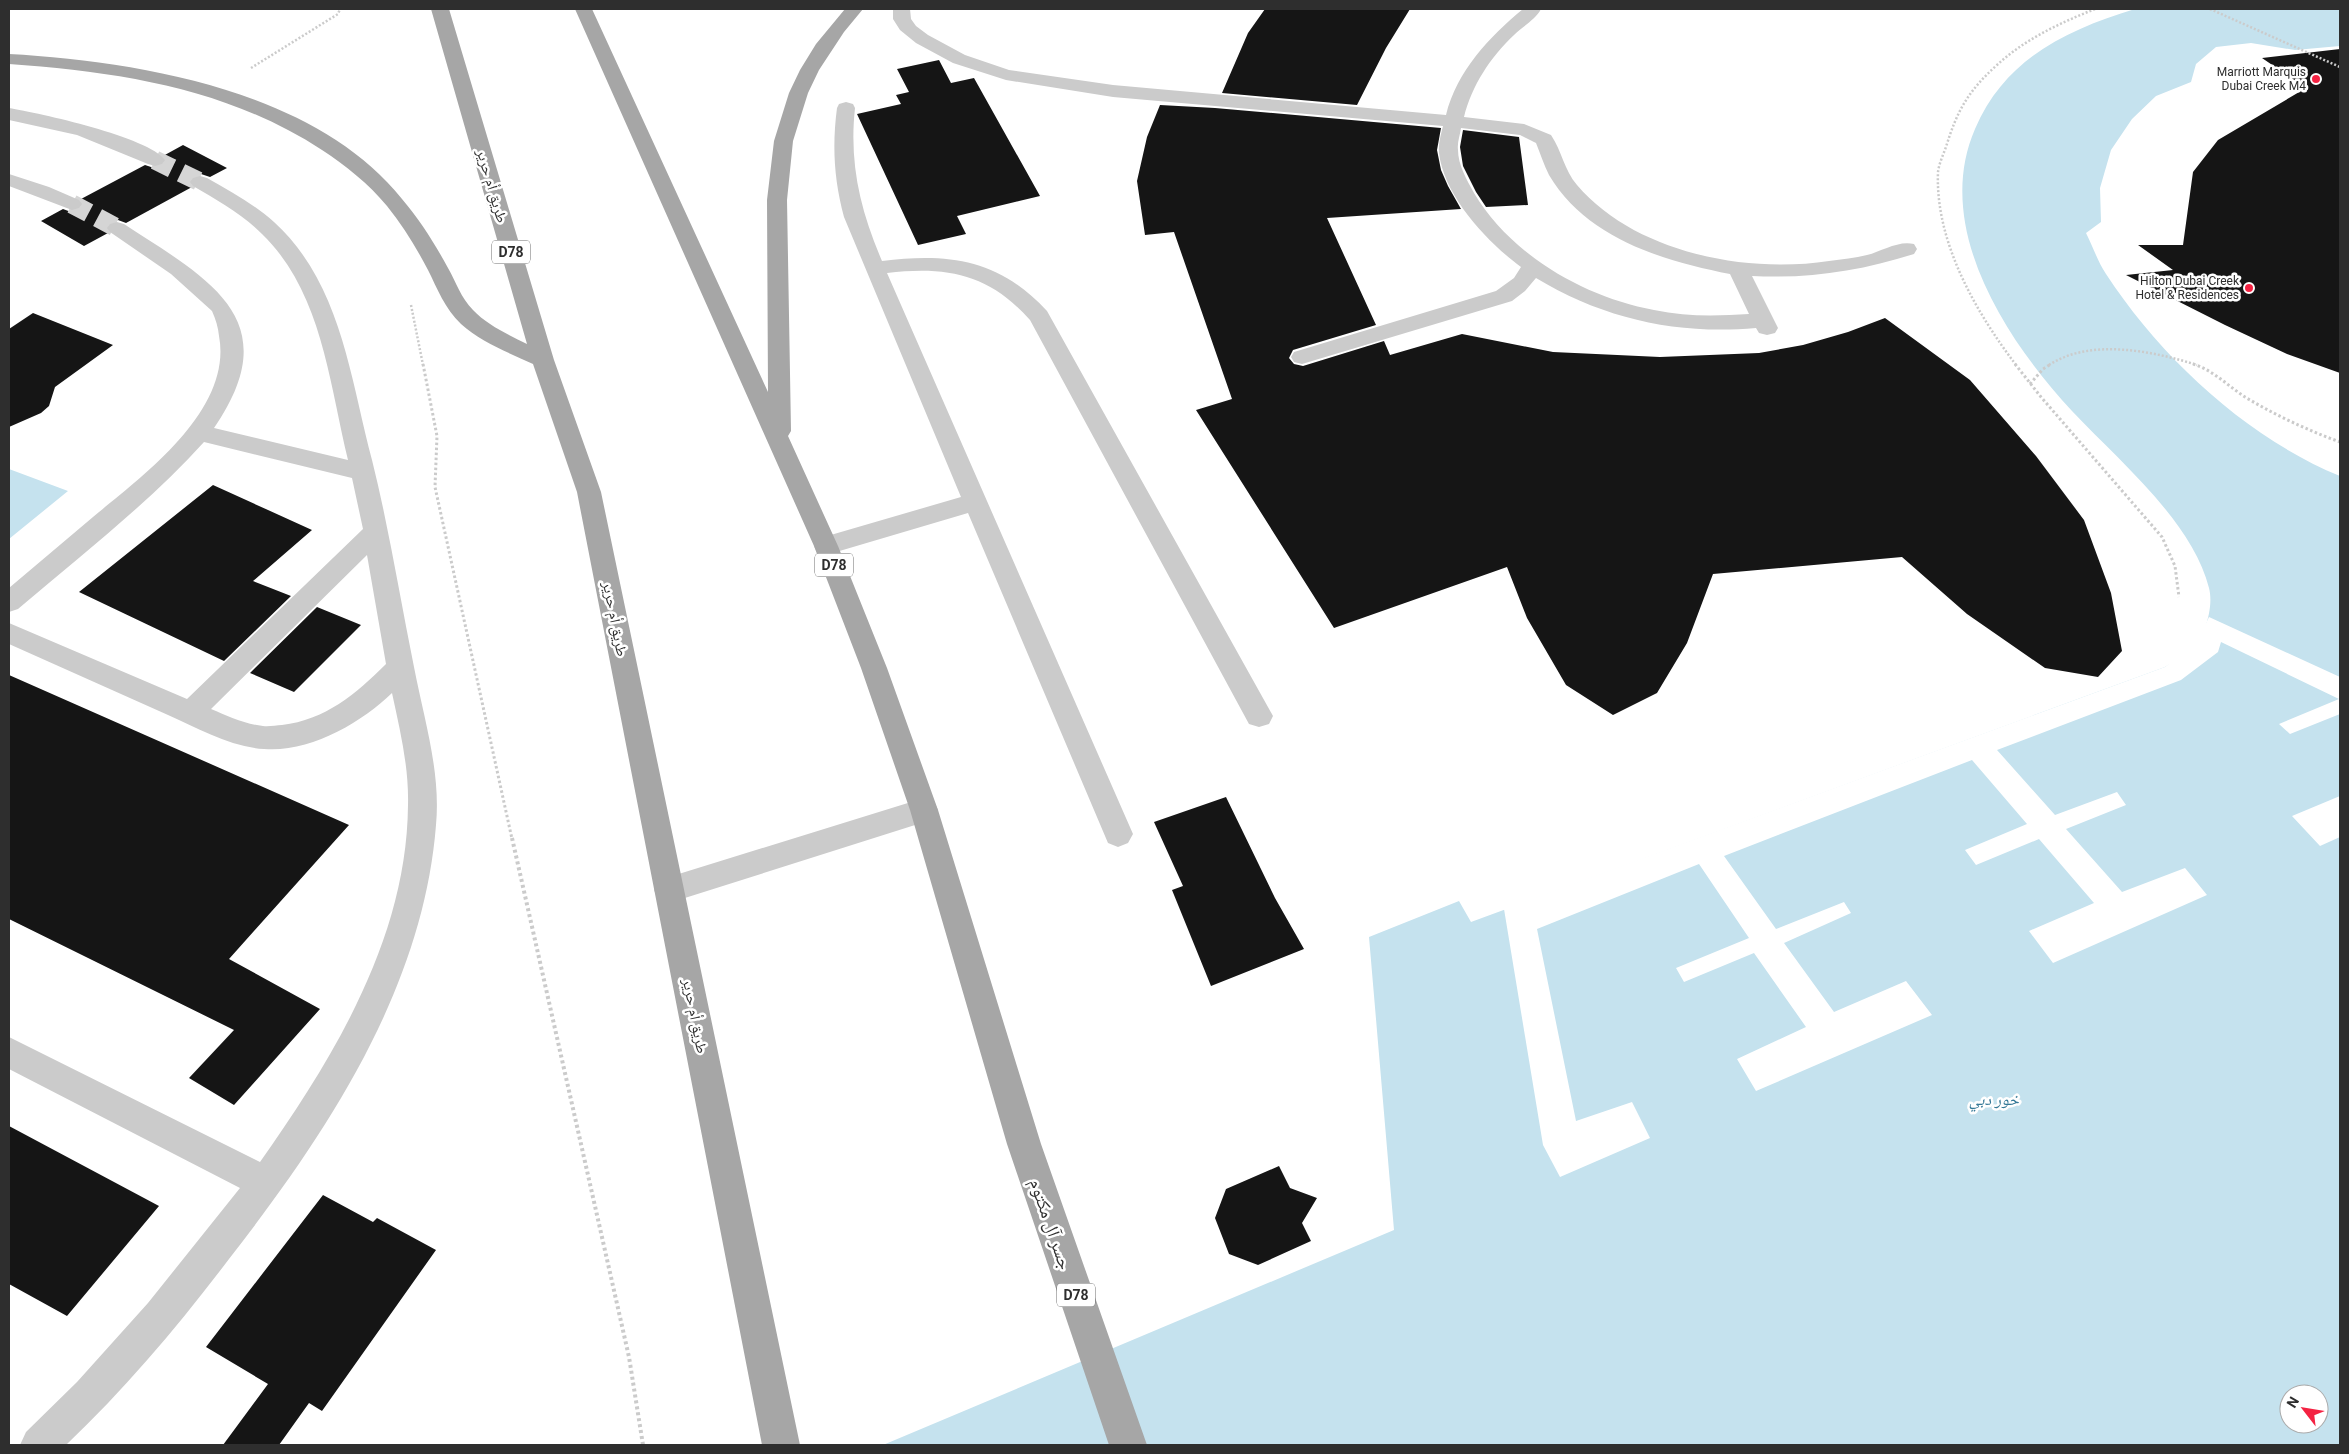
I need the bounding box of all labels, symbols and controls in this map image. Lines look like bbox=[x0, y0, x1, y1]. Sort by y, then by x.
place label: Marriott Marquis Dubai Creek M4 bbox=[2217, 65, 2306, 93]
marker: Marriott Marquis Dubai Creek M4 bbox=[2310, 73, 2322, 85]
street label: طريق أم حرير bbox=[472, 146, 511, 225]
road number: D78 bbox=[492, 240, 530, 264]
place label: Hilton Dubai Creek Hotel & Residences bbox=[2136, 274, 2240, 302]
marker: Hilton Dubai Creek Hotel & Residences bbox=[2243, 282, 2255, 294]
road number: D78 bbox=[815, 554, 853, 576]
street label: طريق أم حرير bbox=[598, 579, 631, 658]
street label: طريق أم حرير bbox=[678, 976, 711, 1055]
water label: خور دبي bbox=[1969, 1090, 2020, 1112]
street label: جسر آل مكتوم bbox=[1024, 1176, 1076, 1273]
road number: D78 bbox=[1057, 1284, 1095, 1306]
north arrow bbox=[2279, 1384, 2329, 1434]
text: N bbox=[2283, 1394, 2302, 1411]

